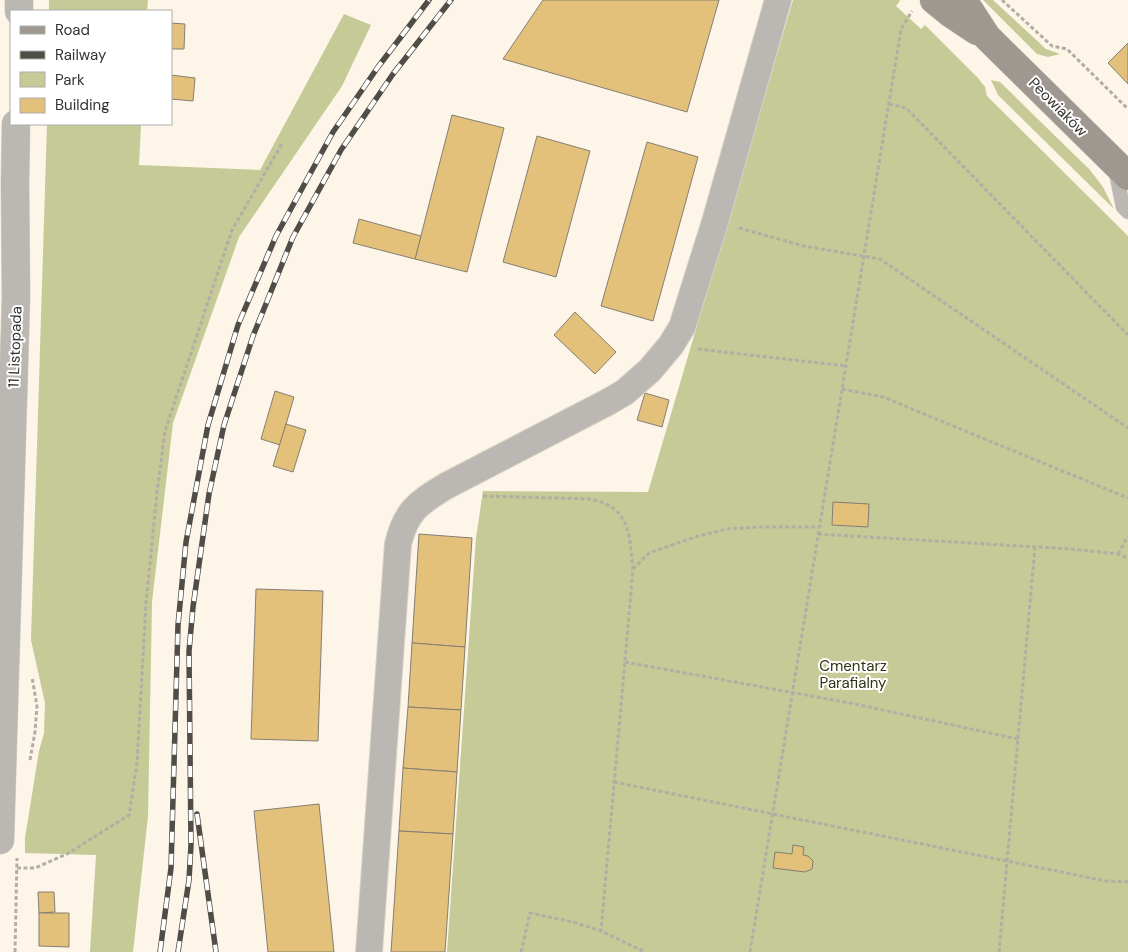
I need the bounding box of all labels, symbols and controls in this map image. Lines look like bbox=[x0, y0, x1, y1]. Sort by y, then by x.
legend bbox=[10, 10, 172, 125]
text: Road bbox=[55, 20, 90, 40]
text: Railway bbox=[55, 45, 107, 65]
text: Park bbox=[55, 70, 85, 90]
street label: Peowiaków bbox=[1024, 73, 1092, 141]
text: Building bbox=[55, 95, 110, 115]
street label: 11 Listopada bbox=[4, 306, 26, 388]
park label: Cmentarz Parafialny bbox=[819, 656, 887, 693]

